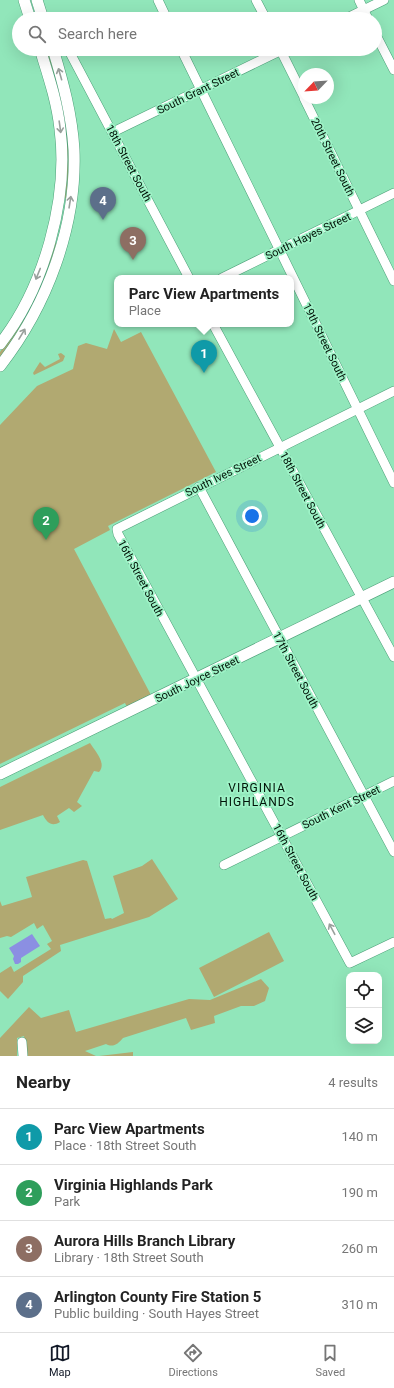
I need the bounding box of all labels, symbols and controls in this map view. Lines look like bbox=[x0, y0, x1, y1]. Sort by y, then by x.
search box bbox=[12, 12, 382, 56]
icon: search bbox=[26, 23, 48, 45]
text: Search here bbox=[58, 25, 137, 43]
street label: South Grant Street bbox=[155, 66, 242, 117]
one-way arrow bbox=[56, 67, 64, 80]
north arrow bbox=[298, 68, 334, 104]
street label: 20th Street South bbox=[308, 116, 357, 198]
one-way arrow bbox=[56, 120, 64, 133]
street label: 18th Street South bbox=[103, 123, 154, 204]
pin: 4 bbox=[90, 187, 116, 220]
one-way arrow bbox=[66, 196, 74, 209]
street label: South Hayes Street bbox=[263, 210, 353, 263]
pin: 3 bbox=[120, 227, 146, 260]
one-way arrow bbox=[34, 268, 42, 280]
popup bbox=[114, 275, 294, 327]
text: Parc View Apartments bbox=[129, 285, 279, 303]
street label: 19th Street South bbox=[300, 301, 349, 383]
text: Place bbox=[129, 303, 161, 318]
one-way arrow bbox=[19, 328, 27, 340]
pin: 1 bbox=[191, 340, 217, 373]
street label: 18th Street South bbox=[277, 450, 328, 531]
street label: South Ives Street bbox=[183, 451, 264, 499]
your location bbox=[242, 506, 262, 526]
pin: 2 bbox=[33, 507, 59, 540]
street label: 16th Street South bbox=[115, 538, 166, 619]
street label: 17th Street South bbox=[270, 630, 321, 711]
street label: South Joyce Street bbox=[153, 653, 242, 705]
district label: VIRGINIA HIGHLANDS bbox=[219, 781, 295, 809]
street label: South Kent Street bbox=[300, 783, 383, 832]
street label: 16th Street South bbox=[270, 822, 321, 903]
one-way arrow bbox=[328, 923, 335, 935]
map controls bbox=[346, 972, 382, 1044]
button: locate bbox=[346, 972, 382, 1008]
button: layers bbox=[346, 1008, 382, 1044]
text: Nearby bbox=[16, 1072, 71, 1092]
text: 4 results bbox=[328, 1075, 378, 1090]
text: Parc View Apartments bbox=[54, 1120, 205, 1138]
text: 1 bbox=[25, 1129, 33, 1144]
text: 140 m bbox=[341, 1129, 378, 1144]
text: Place · 18th Street South bbox=[54, 1138, 196, 1153]
text: Virginia Highlands Park bbox=[54, 1176, 213, 1194]
text: 2 bbox=[25, 1185, 33, 1200]
text: 190 m bbox=[341, 1185, 378, 1200]
text: Park bbox=[54, 1194, 80, 1209]
text: Aurora Hills Branch Library bbox=[54, 1232, 235, 1250]
text: 3 bbox=[25, 1241, 33, 1256]
text: 260 m bbox=[341, 1241, 378, 1256]
text: Library · 18th Street South bbox=[54, 1250, 204, 1265]
text: Arlington County Fire Station 5 bbox=[54, 1288, 261, 1306]
text: 4 bbox=[25, 1297, 33, 1312]
text: 310 m bbox=[341, 1297, 378, 1312]
text: Public building · South Hayes Street bbox=[54, 1306, 259, 1321]
tab: Map bbox=[49, 1342, 71, 1379]
tab: Directions bbox=[168, 1342, 218, 1379]
tab: Saved bbox=[315, 1342, 345, 1379]

